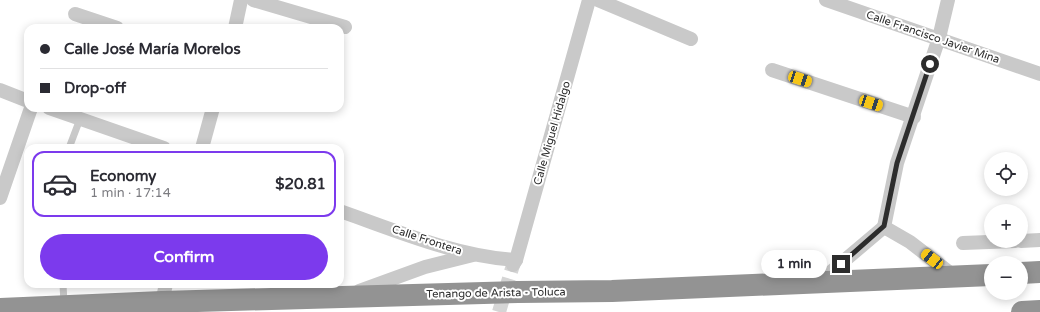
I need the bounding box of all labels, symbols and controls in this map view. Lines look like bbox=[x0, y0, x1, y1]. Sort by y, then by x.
street label: Calle Francisco Javier Mina bbox=[865, 8, 1001, 66]
text: Calle José María Morelos bbox=[64, 40, 241, 58]
route start bbox=[921, 55, 939, 73]
car bbox=[787, 70, 813, 88]
text: Drop-off bbox=[64, 79, 126, 97]
street label: Calle Miguel Hidalgo bbox=[531, 79, 573, 186]
car bbox=[858, 94, 884, 112]
map controls bbox=[984, 152, 1028, 300]
button: locate bbox=[984, 152, 1028, 196]
icon: car bbox=[42, 166, 78, 202]
text: Economy bbox=[90, 167, 156, 185]
text: $20.81 bbox=[275, 175, 326, 193]
text: 1 min · 17:14 bbox=[90, 185, 171, 201]
button: + bbox=[984, 204, 1028, 248]
street label: Calle Frontera bbox=[390, 223, 464, 257]
button: Confirm bbox=[40, 234, 328, 280]
car bbox=[919, 247, 945, 271]
callout: 1 min bbox=[761, 250, 827, 278]
route end bbox=[832, 255, 850, 273]
text: 1 min bbox=[777, 256, 811, 272]
button: − bbox=[984, 256, 1028, 300]
street label: Tenango de Arista - Toluca bbox=[426, 285, 566, 301]

